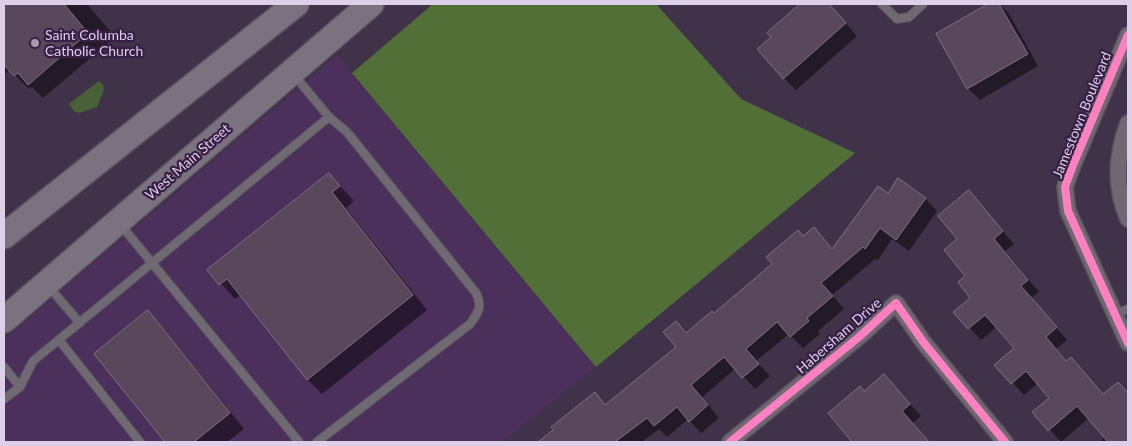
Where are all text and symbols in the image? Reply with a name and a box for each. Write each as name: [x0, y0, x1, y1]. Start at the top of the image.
place label: Saint Columba Catholic Church: [45, 27, 143, 59]
marker: Saint Columba Catholic Church: [29, 37, 41, 49]
street label: Jamestown Boulevard: [1049, 49, 1115, 181]
street label: West Main Street: [142, 121, 234, 203]
street label: Habersham Drive: [793, 295, 885, 377]

